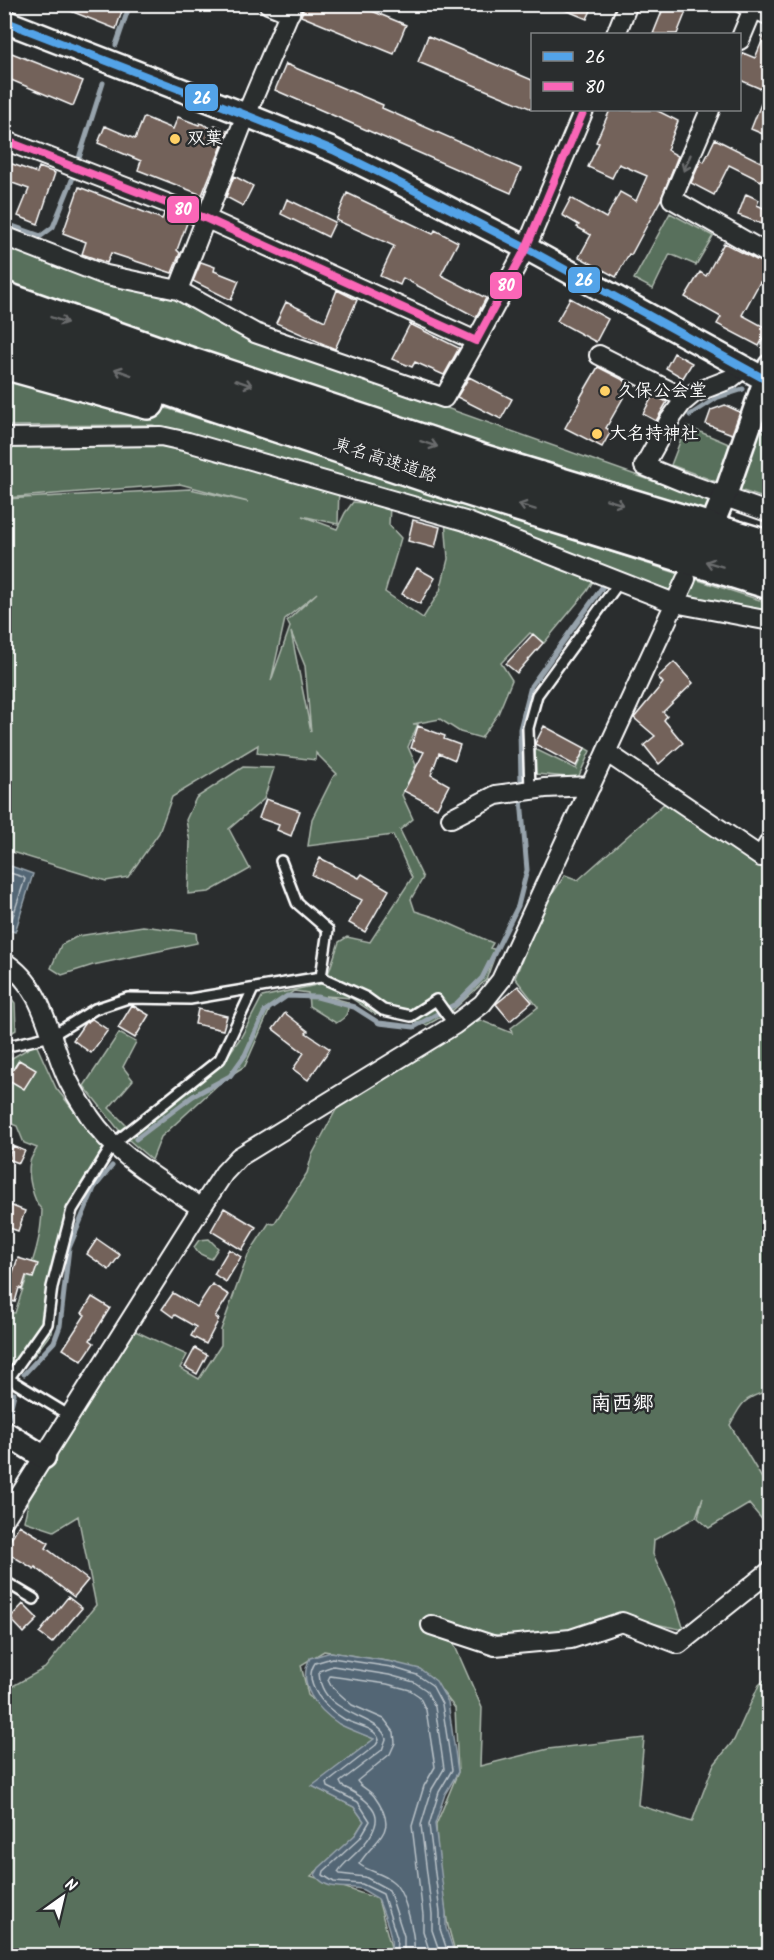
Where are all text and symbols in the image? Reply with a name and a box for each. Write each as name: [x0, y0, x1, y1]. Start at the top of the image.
legend: [531, 33, 741, 111]
text: 26: [585, 44, 605, 73]
text: 80: [585, 74, 605, 103]
line badge: 26: [184, 83, 219, 112]
text: 26: [193, 87, 211, 112]
place label: 双葉: [187, 125, 223, 154]
marker: 双葉: [168, 132, 182, 146]
one-way arrow: [681, 154, 693, 172]
line badge: 80: [166, 195, 200, 224]
text: 80: [174, 198, 193, 223]
line badge: 26: [567, 266, 601, 294]
text: 26: [575, 269, 593, 294]
line badge: 80: [489, 271, 523, 300]
text: 80: [497, 274, 516, 299]
one-way arrow: [49, 315, 68, 326]
one-way arrow: [114, 365, 133, 376]
place label: 久保公会堂: [617, 377, 707, 406]
one-way arrow: [234, 378, 253, 389]
marker: 久保公会堂: [598, 384, 612, 398]
place label: 大名持神社: [609, 420, 699, 449]
marker: 大名持神社: [590, 427, 604, 441]
street label: 東名高速道路: [329, 431, 441, 491]
one-way arrow: [419, 439, 438, 450]
one-way arrow: [605, 497, 624, 508]
one-way arrow: [518, 500, 537, 511]
one-way arrow: [705, 558, 724, 569]
district label: 南西郷: [591, 1388, 654, 1421]
north arrow: [33, 1867, 93, 1927]
text: N: [59, 1873, 82, 1899]

